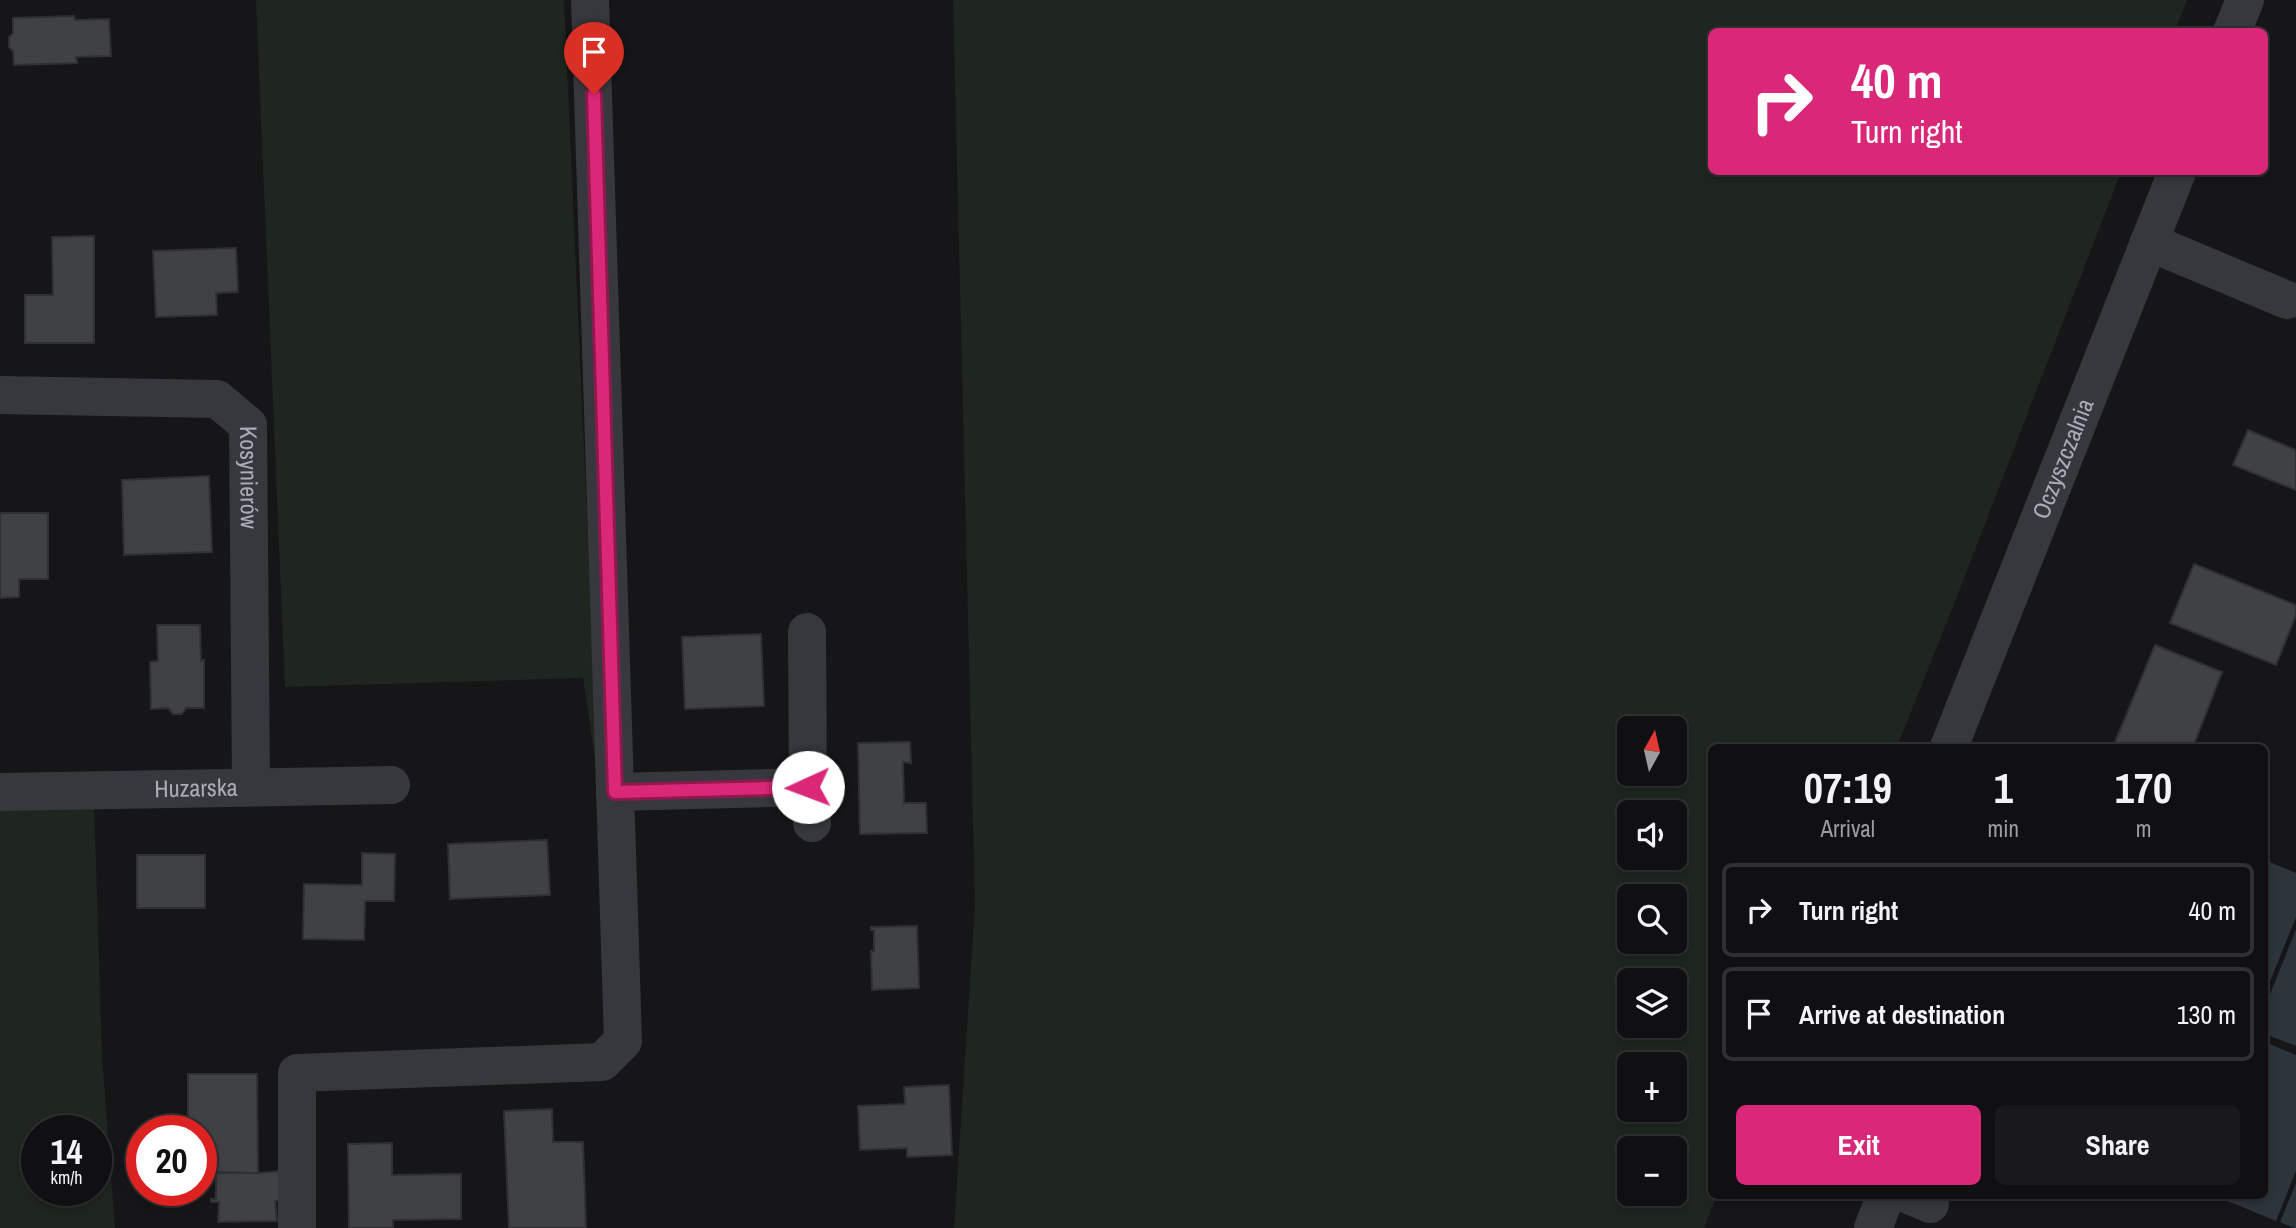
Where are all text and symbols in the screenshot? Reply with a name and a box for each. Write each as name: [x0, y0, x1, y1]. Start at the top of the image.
pin: [564, 22, 624, 94]
icon: arrive: [575, 33, 613, 71]
text: 40 m: [1851, 47, 1943, 113]
icon: right: [1736, 56, 1827, 147]
text: Turn right: [1851, 110, 1963, 153]
street label: Oczyszczalnia: [2024, 394, 2101, 523]
street label: Kosynierów: [233, 426, 266, 530]
north arrow: [1617, 716, 1687, 786]
map controls: [1617, 716, 1687, 1206]
position arrow: [771, 750, 845, 824]
text: 07:19: [1804, 760, 1892, 816]
text: 1: [1994, 760, 2013, 816]
text: 170: [2115, 760, 2172, 816]
street label: Huzarska: [154, 771, 238, 804]
button: sound: [1617, 800, 1687, 870]
text: Arrival: [1821, 813, 1875, 844]
text: min: [1988, 813, 2019, 844]
text: m: [2136, 813, 2151, 844]
button: search: [1617, 884, 1687, 954]
icon: right: [1740, 891, 1778, 929]
text: Turn right: [1799, 893, 1898, 928]
text: 40 m: [2189, 893, 2236, 928]
button: layers: [1617, 968, 1687, 1038]
icon: arrive: [1740, 995, 1778, 1033]
text: Arrive at destination: [1799, 997, 2005, 1032]
text: 130 m: [2177, 997, 2236, 1032]
button: +: [1617, 1052, 1687, 1122]
button: Exit: [1736, 1105, 1981, 1185]
button: Share: [1995, 1105, 2240, 1185]
speed limit sign: 20: [126, 1115, 217, 1206]
text: 14: [51, 1128, 82, 1175]
button: −: [1617, 1136, 1687, 1206]
text: km/h: [51, 1165, 83, 1190]

